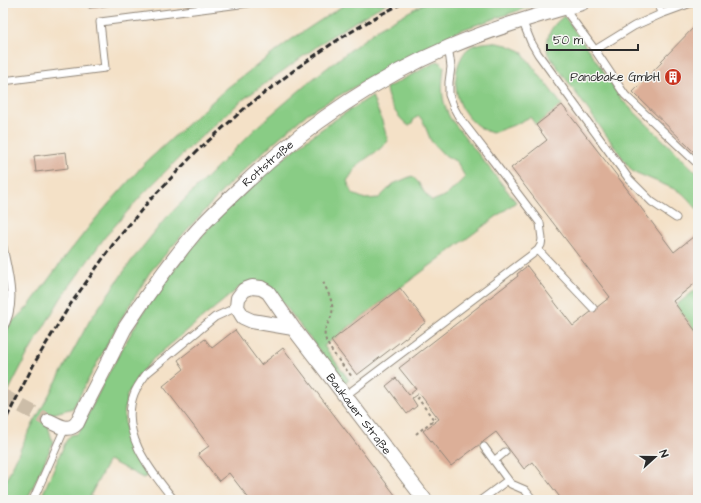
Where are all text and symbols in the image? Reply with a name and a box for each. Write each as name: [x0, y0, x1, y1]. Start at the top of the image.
scale bar: [547, 26, 638, 52]
text: 50 m: [553, 32, 584, 49]
building icon: Panobake GmbH: [663, 67, 683, 87]
place label: Panobake GmbH: [570, 69, 660, 86]
street label: Rottstraße: [238, 136, 298, 191]
street label: Baukauer Straße: [322, 370, 396, 459]
north arrow: [635, 437, 675, 477]
text: N: [656, 448, 672, 460]

